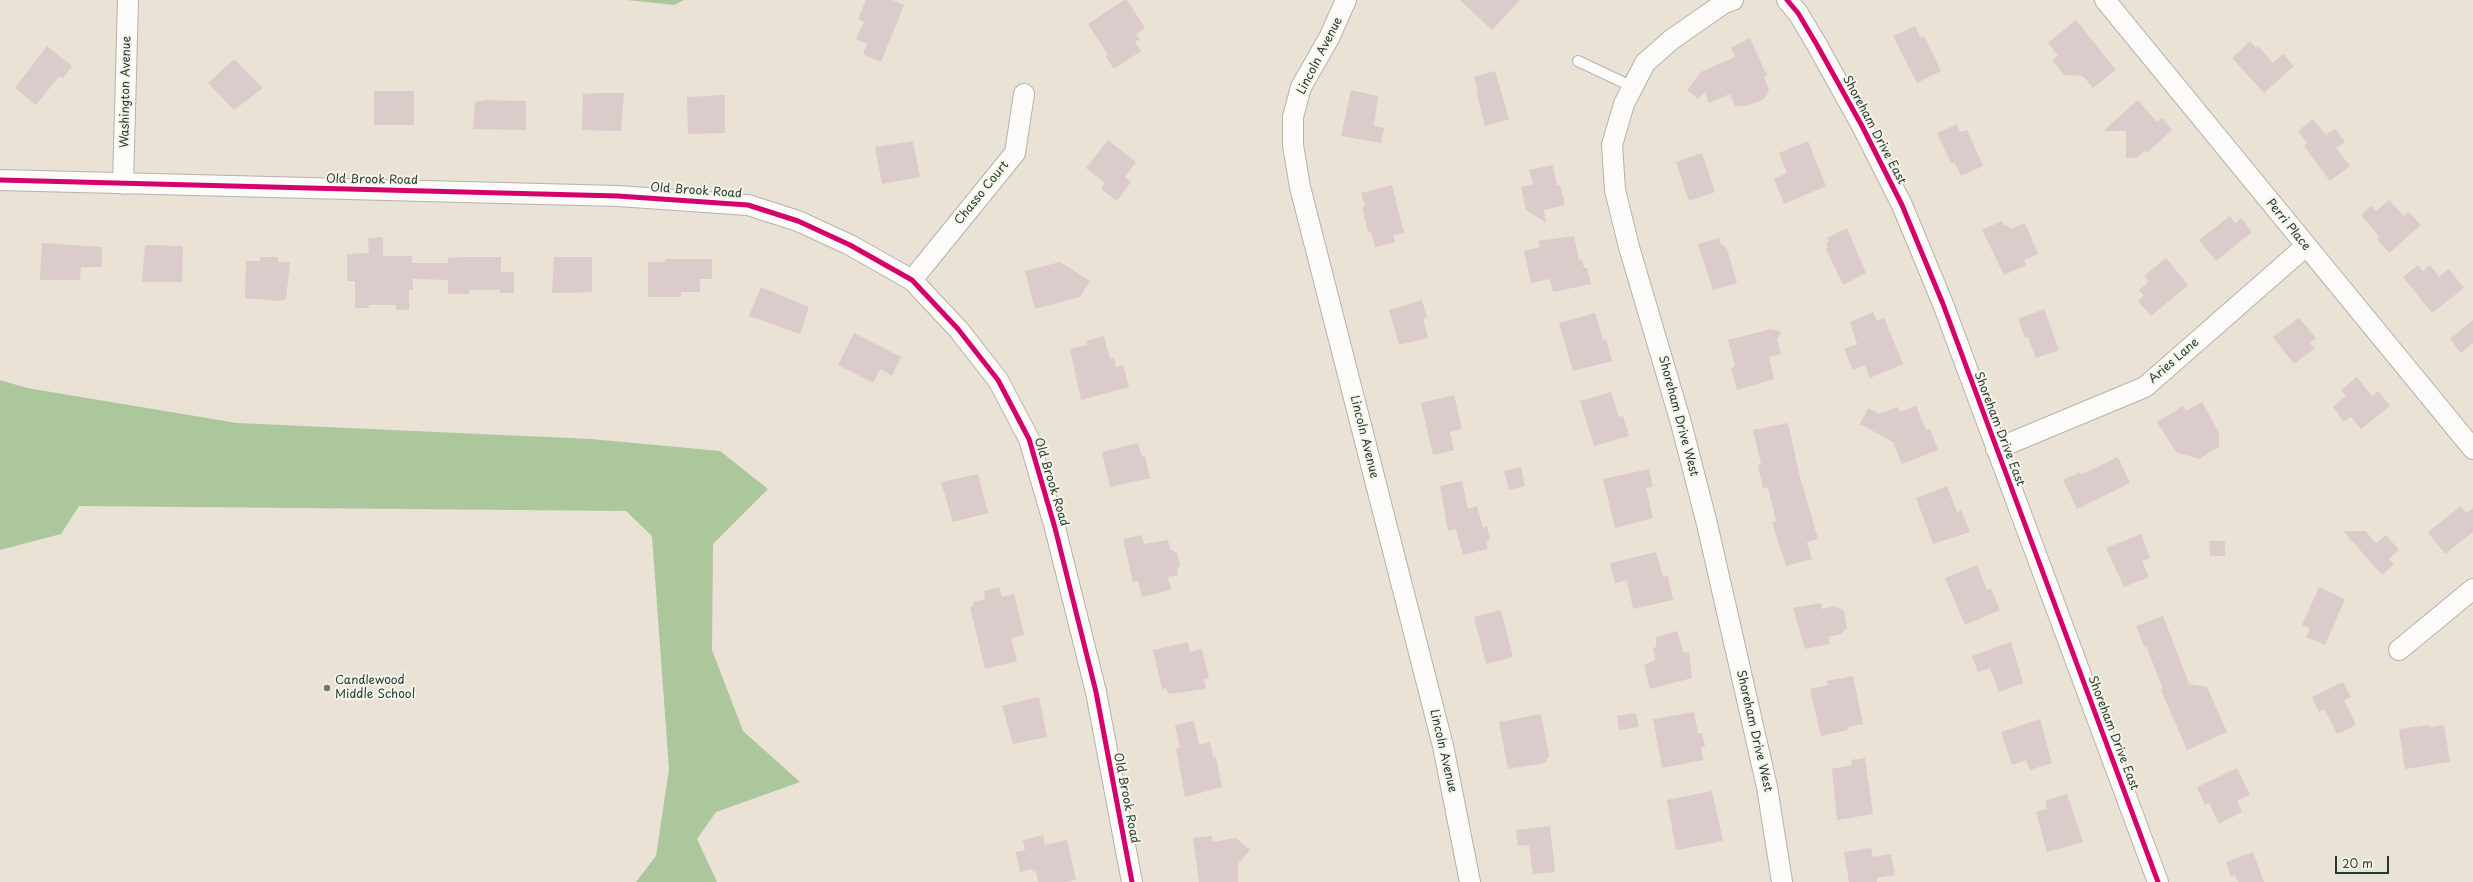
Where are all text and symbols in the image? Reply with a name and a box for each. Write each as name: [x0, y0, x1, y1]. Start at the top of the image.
street label: Lincoln Avenue: [1294, 15, 1346, 97]
street label: Washington Avenue: [118, 36, 134, 148]
street label: Shoreham Drive East: [1839, 73, 1909, 187]
street label: Chasso Court: [952, 158, 1012, 228]
street label: Old Brook Road: [326, 172, 418, 188]
street label: Old Brook Road: [650, 181, 742, 201]
street label: Perri Place: [2263, 196, 2313, 254]
street label: Aries Lane: [2146, 335, 2202, 387]
street label: Shoreham Drive West: [1655, 354, 1701, 478]
street label: Shoreham Drive East: [1971, 370, 2027, 488]
street label: Lincoln Avenue: [1347, 394, 1381, 480]
street label: Old Brook Road: [1031, 436, 1071, 528]
street label: Shoreham Drive West: [1733, 669, 1775, 793]
place label: Candlewood Middle School: [335, 674, 415, 702]
street label: Shoreham Drive East: [2085, 674, 2141, 792]
marker: Candlewood Middle School: [322, 683, 332, 693]
street label: Lincoln Avenue: [1426, 708, 1460, 794]
street label: Old Brook Road: [1110, 751, 1142, 845]
scale bar: [2337, 848, 2391, 874]
text: 20 m: [2342, 854, 2373, 872]

